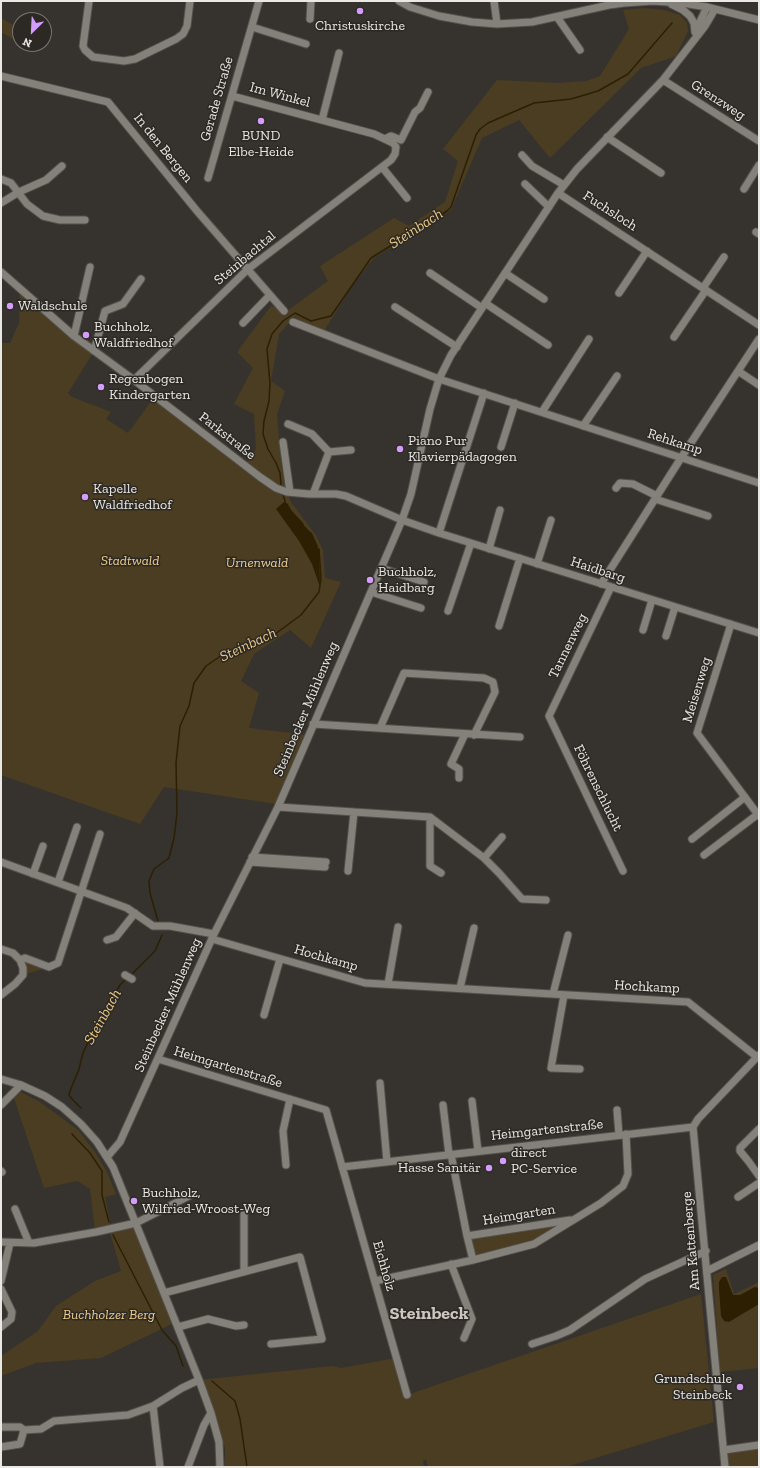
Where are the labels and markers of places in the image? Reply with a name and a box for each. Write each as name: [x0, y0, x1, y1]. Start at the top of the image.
marker: Christuskirche: [355, 6, 365, 16]
place label: Christuskirche: [315, 18, 405, 34]
marker: BUND Elbe-Heide: [256, 116, 266, 126]
place label: BUND Elbe-Heide: [228, 128, 294, 160]
place label: Waldschule: [18, 298, 87, 314]
marker: Waldschule: [5, 301, 15, 311]
place label: Buchholz, Waldfriedhof: [94, 319, 173, 352]
marker: Buchholz, Waldfriedhof: [81, 330, 91, 340]
place label: Regenbogen Kindergarten: [109, 371, 190, 404]
marker: Regenbogen Kindergarten: [96, 382, 106, 392]
place label: Piano Pur Klavierpädagogen: [408, 433, 517, 466]
marker: Piano Pur Klavierpädagogen: [395, 444, 405, 454]
place label: Kapelle Waldfriedhof: [93, 481, 172, 514]
marker: Kapelle Waldfriedhof: [80, 492, 90, 502]
place label: Buchholz, Haidbarg: [378, 564, 437, 596]
marker: Buchholz, Haidbarg: [365, 575, 375, 585]
place label: direct PC-Service: [511, 1145, 577, 1178]
marker: direct PC-Service: [498, 1156, 508, 1166]
place label: Hasse Sanitär: [398, 1160, 481, 1176]
marker: Hasse Sanitär: [484, 1163, 494, 1173]
place label: Buchholz, Wilfried-Wroost-Weg: [142, 1185, 270, 1218]
marker: Buchholz, Wilfried-Wroost-Weg: [129, 1196, 139, 1206]
place label: Grundschule Steinbeck: [654, 1371, 732, 1404]
marker: Grundschule Steinbeck: [735, 1382, 745, 1392]

